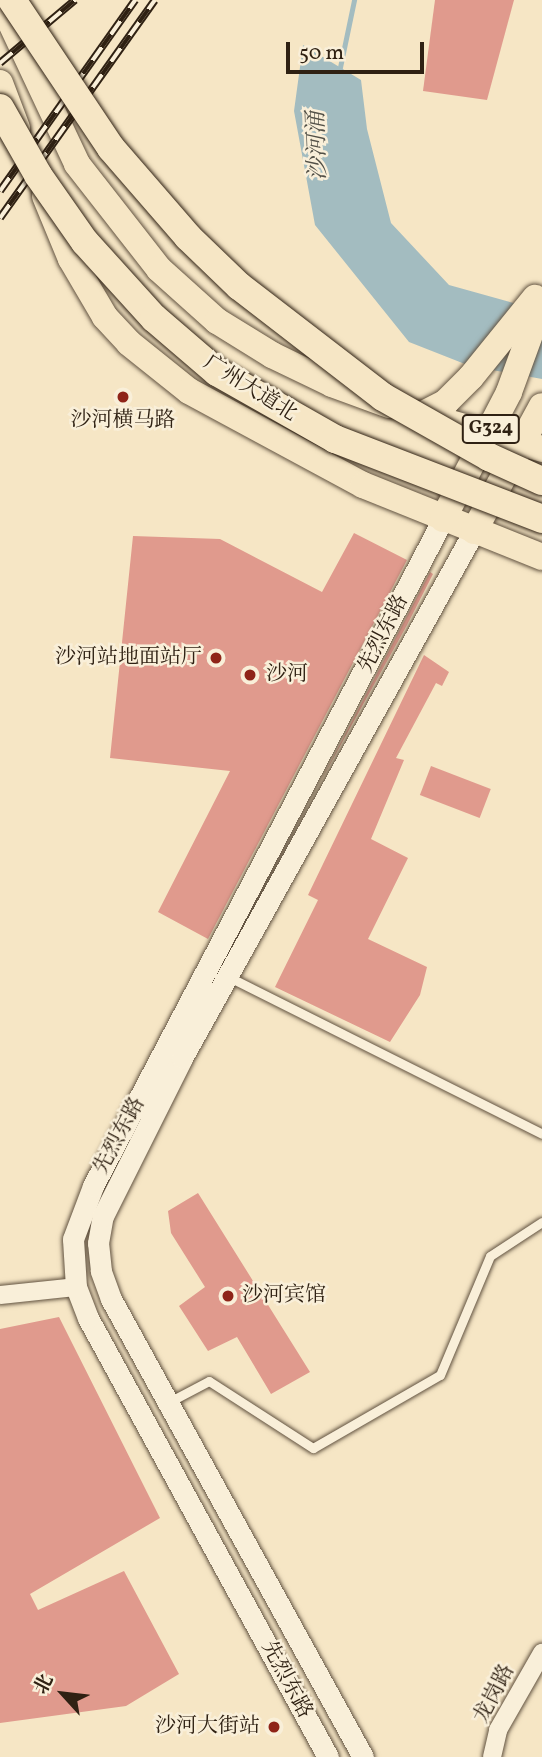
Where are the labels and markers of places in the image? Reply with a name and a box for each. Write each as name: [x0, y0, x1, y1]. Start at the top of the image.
marker: 沙河横马路: [115, 389, 131, 405]
place label: 沙河横马路: [71, 408, 175, 434]
place label: 沙河站地面站厅: [55, 645, 202, 671]
marker: 沙河站地面站厅: [208, 650, 224, 666]
place label: 沙河: [266, 662, 308, 688]
marker: 沙河: [240, 665, 260, 685]
place label: 沙河宾馆: [242, 1283, 326, 1309]
marker: 沙河宾馆: [220, 1288, 236, 1304]
place label: 沙河大街站: [155, 1714, 260, 1740]
marker: 沙河大街站: [266, 1719, 282, 1735]

